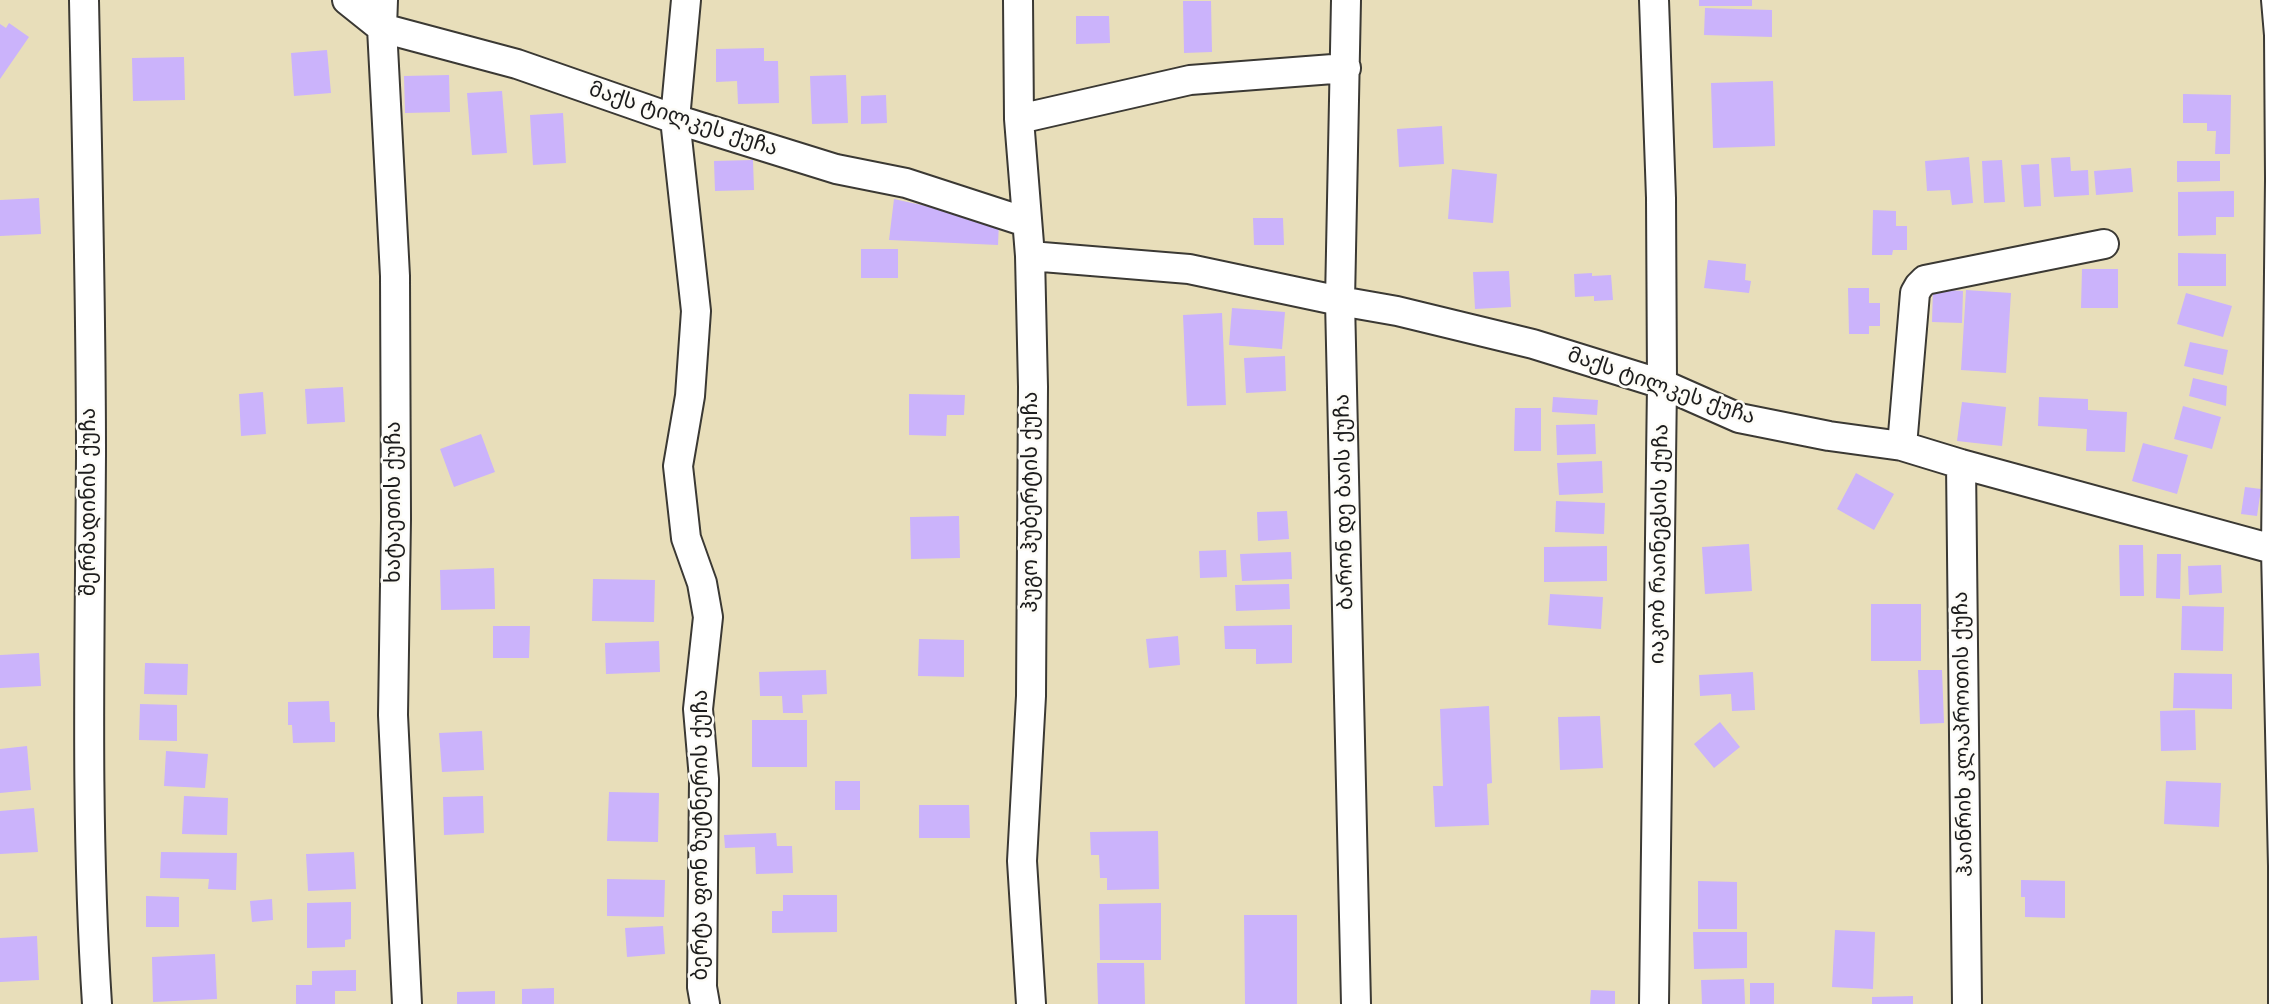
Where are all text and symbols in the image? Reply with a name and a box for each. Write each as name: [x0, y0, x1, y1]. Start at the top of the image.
street label: მაქს ტილკეს ქუჩა: [585, 78, 781, 162]
street label: მაქს ტილკეს ქუჩა: [1564, 343, 1758, 431]
street label: ჰუგო ჰუბერტის ქუჩა: [1019, 391, 1045, 613]
street label: ბარონ დე ბაის ქუჩა: [1331, 394, 1359, 610]
street label: შერმადინის ქუჩა: [77, 408, 103, 596]
street label: ხატაეთის ქუჩა: [382, 421, 408, 583]
street label: იაკობ რაინეგსის ქუჩა: [1645, 424, 1675, 664]
street label: ჰაინრიხ კლაპროთის ქუჩა: [1949, 591, 1979, 877]
street label: ბერტა ფონ ზუტნერის ქუჩა: [689, 690, 715, 980]

